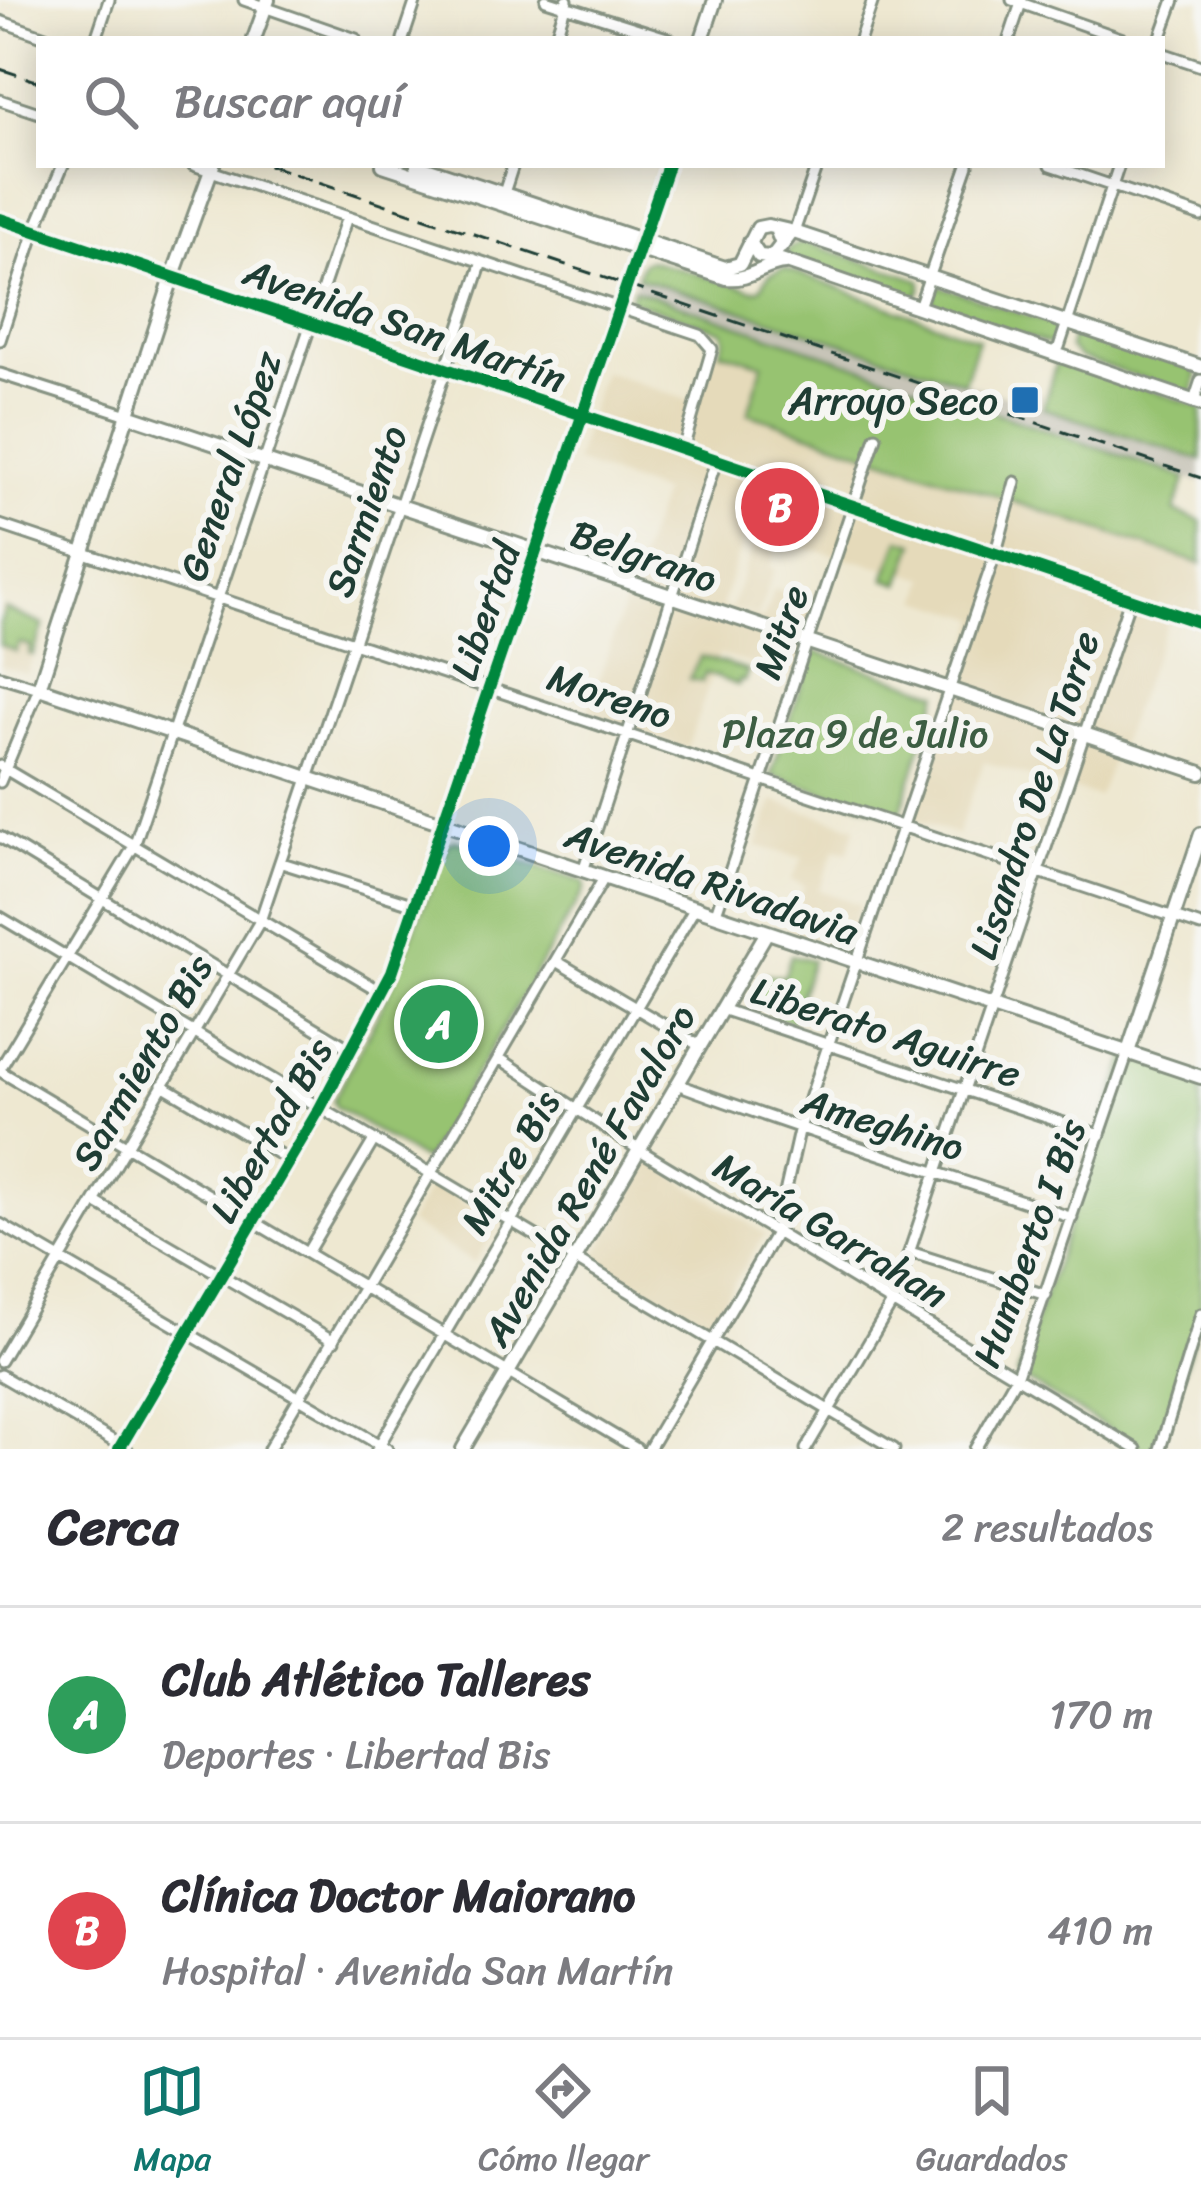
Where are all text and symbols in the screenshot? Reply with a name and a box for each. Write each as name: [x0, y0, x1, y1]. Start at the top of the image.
search box: [36, 36, 1165, 168]
text: Buscar aquí: [174, 62, 403, 142]
icon: search: [78, 69, 144, 135]
street label: Avenida San Martín: [233, 237, 576, 413]
street label: General López: [158, 341, 302, 590]
place label: Arroyo Seco: [787, 366, 998, 435]
marker: Arroyo Seco: [1009, 384, 1041, 416]
street label: Sarmiento: [304, 416, 428, 606]
pin: B: [741, 462, 819, 552]
street label: Belgrano: [561, 499, 727, 613]
street label: Libertad: [429, 530, 542, 689]
street label: Mitre: [733, 576, 829, 688]
street label: Lisandro De La Torre: [948, 622, 1120, 968]
street label: Moreno: [538, 643, 682, 749]
park label: Plaza 9 de Julio: [722, 699, 988, 768]
street label: Avenida Rivadavia: [555, 800, 869, 966]
your location: [459, 816, 519, 876]
street label: Sarmiento Bis: [52, 940, 232, 1184]
street label: Liberato Aguirre: [742, 956, 1030, 1108]
pin: A: [400, 979, 478, 1069]
street label: Avenida René Favaloro: [462, 991, 715, 1360]
street label: Libertad Bis: [190, 1024, 352, 1236]
street label: Ameghino: [792, 1066, 973, 1181]
street label: Mitre Bis: [441, 1077, 579, 1247]
street label: Humberto I Bis: [952, 1108, 1106, 1377]
street label: María Garrahan: [700, 1132, 962, 1328]
text: Cerca: [48, 1482, 178, 1572]
text: 2 resultados: [941, 1493, 1153, 1562]
text: Club Atlético Talleres: [162, 1640, 590, 1720]
text: A: [74, 1680, 100, 1749]
text: 170 m: [1049, 1680, 1153, 1749]
text: Deportes · Libertad Bis: [162, 1720, 550, 1789]
text: Clínica Doctor Maiorano: [162, 1856, 635, 1936]
text: B: [75, 1896, 99, 1965]
text: 410 m: [1047, 1896, 1153, 1965]
text: Hospital · Avenida San Martín: [162, 1936, 673, 2005]
tab: Mapa: [134, 2058, 211, 2188]
tab: Cómo llegar: [478, 2058, 649, 2188]
tab: Guardados: [916, 2058, 1067, 2188]

